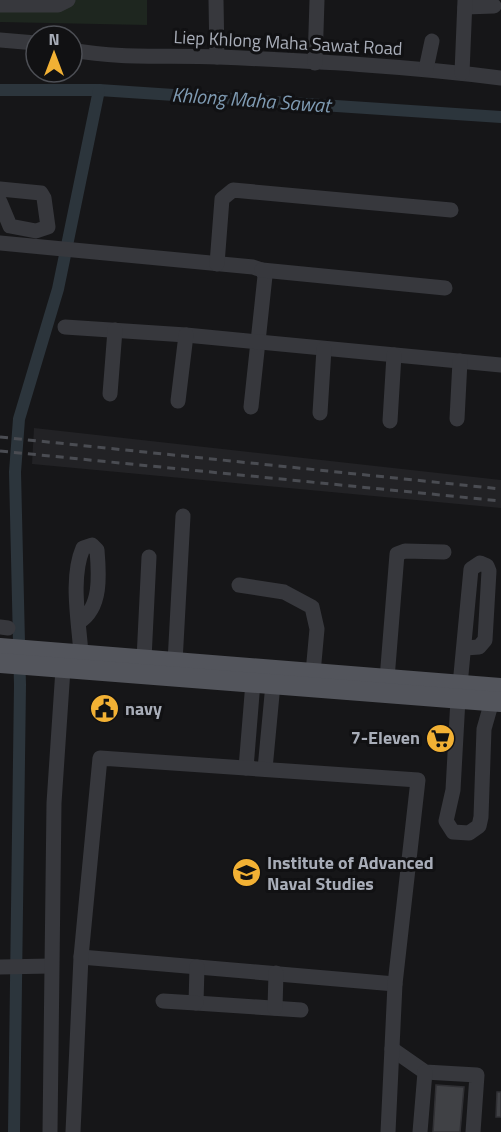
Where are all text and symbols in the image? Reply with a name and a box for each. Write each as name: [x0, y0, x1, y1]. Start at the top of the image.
street label: Liep Khlong Maha Sawat Road: [173, 23, 403, 62]
north arrow: [24, 24, 84, 84]
text: N: [48, 27, 60, 51]
water label: Khlong Maha Sawat: [171, 78, 334, 121]
public building icon: navy: [88, 693, 120, 725]
place label: navy: [125, 695, 162, 722]
supermarket icon: 7-Eleven: [425, 722, 457, 754]
place label: 7-Eleven: [351, 724, 420, 751]
place label: Institute of Advanced Naval Studies: [267, 849, 434, 897]
school or university icon: Institute of Advanced Naval Studies: [230, 857, 262, 889]

